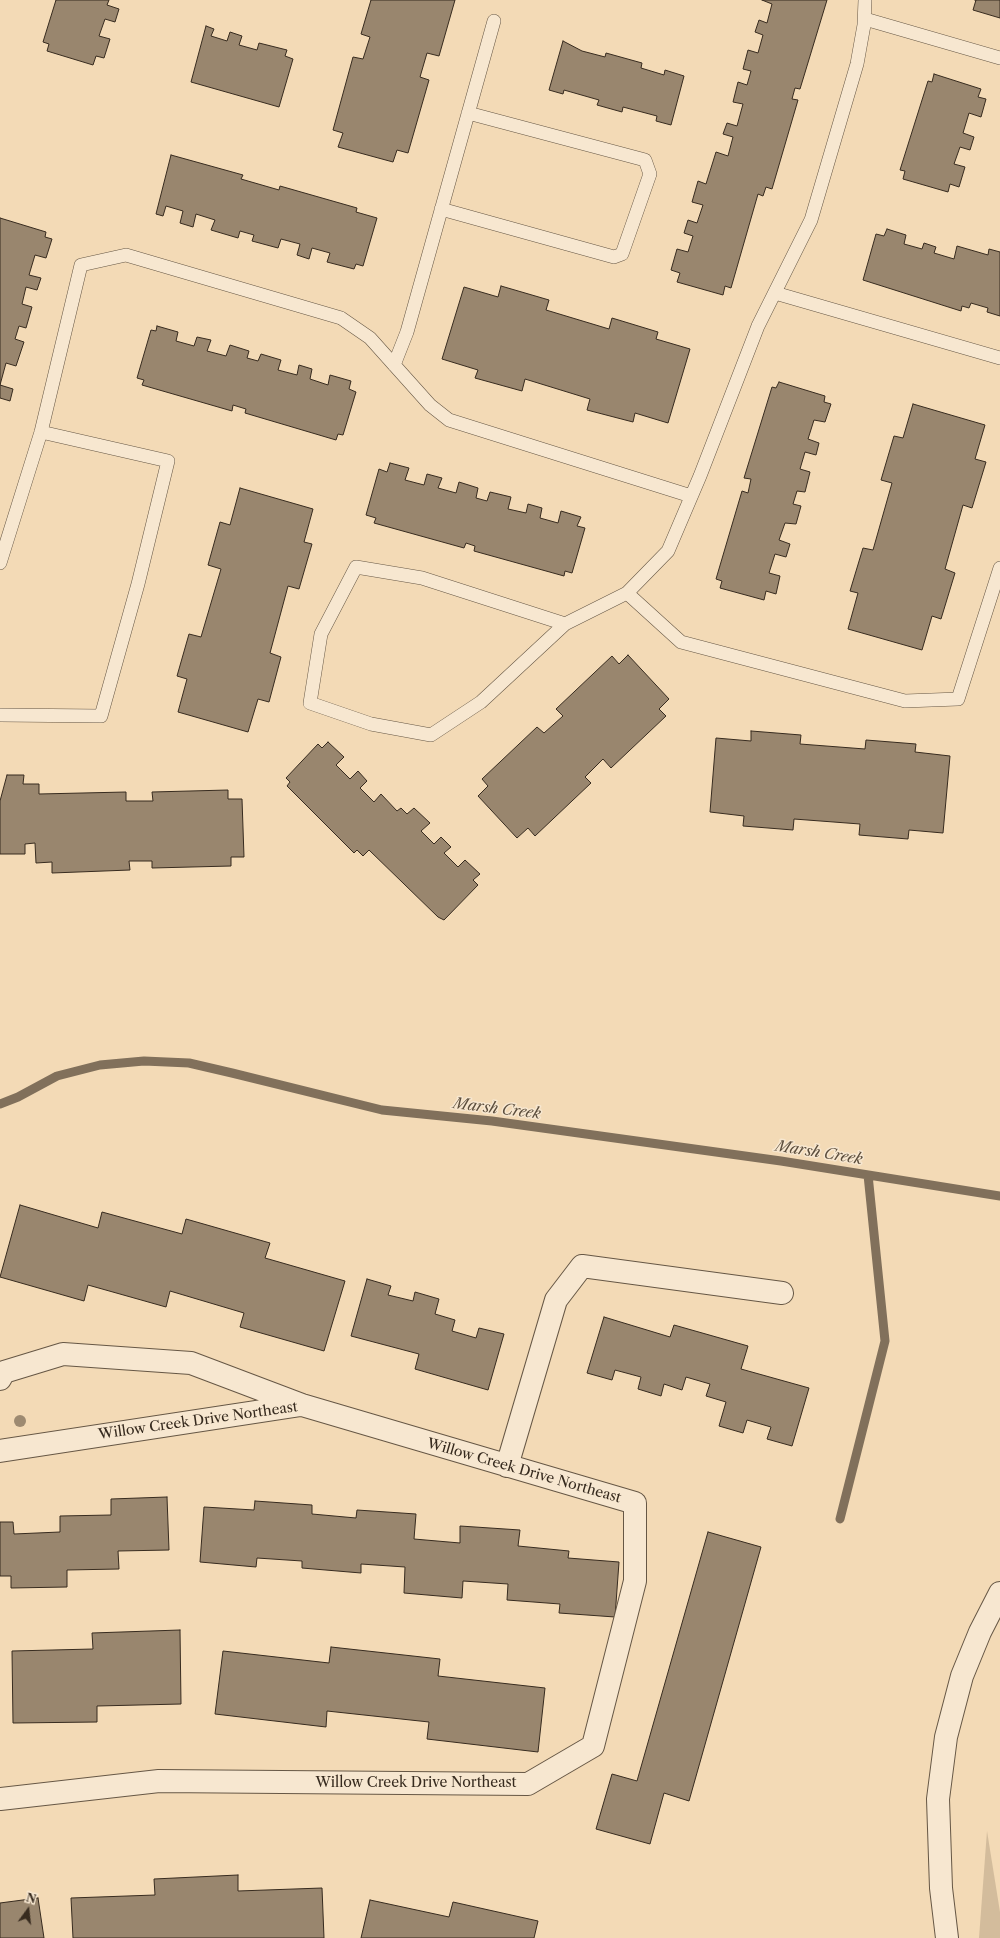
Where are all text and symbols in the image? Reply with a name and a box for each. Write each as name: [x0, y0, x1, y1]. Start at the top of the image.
water label: Marsh Creek: [452, 1095, 542, 1123]
water label: Marsh Creek: [774, 1137, 864, 1169]
street label: Willow Creek Drive Northeast: [97, 1399, 299, 1443]
street label: Willow Creek Drive Northeast: [425, 1435, 623, 1507]
street label: Willow Creek Drive Northeast: [315, 1775, 517, 1791]
north arrow: [8, 1890, 48, 1930]
text: N: [25, 1890, 38, 1906]

